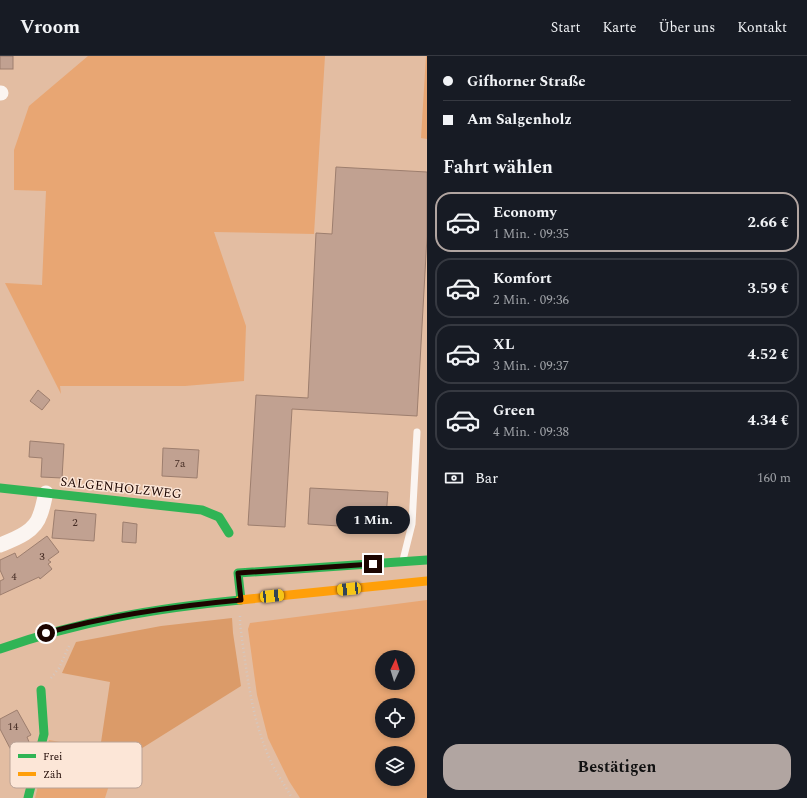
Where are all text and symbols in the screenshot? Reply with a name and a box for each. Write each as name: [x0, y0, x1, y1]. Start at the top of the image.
text: Vroom: [20, 13, 80, 42]
text: Start: [551, 17, 581, 38]
text: Karte: [603, 17, 636, 38]
text: Über uns: [658, 17, 715, 38]
text: Kontakt: [737, 17, 787, 38]
text: Gifhorner Straße: [467, 70, 586, 93]
text: Am Salgenholz: [467, 108, 572, 131]
text: Fahrt wählen: [443, 154, 553, 181]
text: Economy: [493, 201, 557, 224]
icon: car: [445, 204, 481, 240]
text: 2.66 €: [748, 211, 789, 234]
text: 1 Min. · 09:35: [493, 224, 569, 244]
text: Komfort: [493, 267, 552, 290]
icon: car: [445, 270, 481, 306]
text: 3.59 €: [748, 277, 789, 300]
text: 2 Min. · 09:36: [493, 290, 569, 310]
text: XL: [493, 333, 514, 356]
icon: car: [445, 336, 481, 372]
text: 4.52 €: [748, 343, 789, 366]
text: 3 Min. · 09:37: [493, 356, 569, 376]
text: Green: [493, 399, 535, 422]
icon: car: [445, 402, 481, 438]
text: 4.34 €: [748, 409, 789, 432]
text: 4 Min. · 09:38: [493, 422, 569, 442]
house number: 7a: [175, 455, 186, 472]
icon: cash: [443, 467, 465, 489]
text: Bar: [475, 467, 498, 490]
text: 160 m: [757, 468, 791, 488]
street label: SALGENHOLZWEG: [59, 472, 183, 504]
callout: 1 Min.: [336, 506, 410, 534]
text: 1 Min.: [353, 510, 393, 530]
house number: 2: [72, 514, 78, 531]
house number: 3: [39, 548, 45, 565]
route end: [364, 555, 382, 573]
house number: 4: [11, 568, 17, 585]
car: [336, 582, 362, 596]
car: [259, 589, 285, 603]
route start: [37, 624, 55, 642]
north arrow: [375, 650, 415, 690]
map controls: [375, 650, 415, 786]
button: locate: [375, 698, 415, 738]
house number: 14: [8, 718, 19, 735]
legend: [10, 742, 142, 788]
button: Bestätigen: [443, 744, 791, 790]
button: layers: [375, 746, 415, 786]
text: Frei: [43, 748, 63, 765]
text: Zäh: [43, 766, 62, 783]

